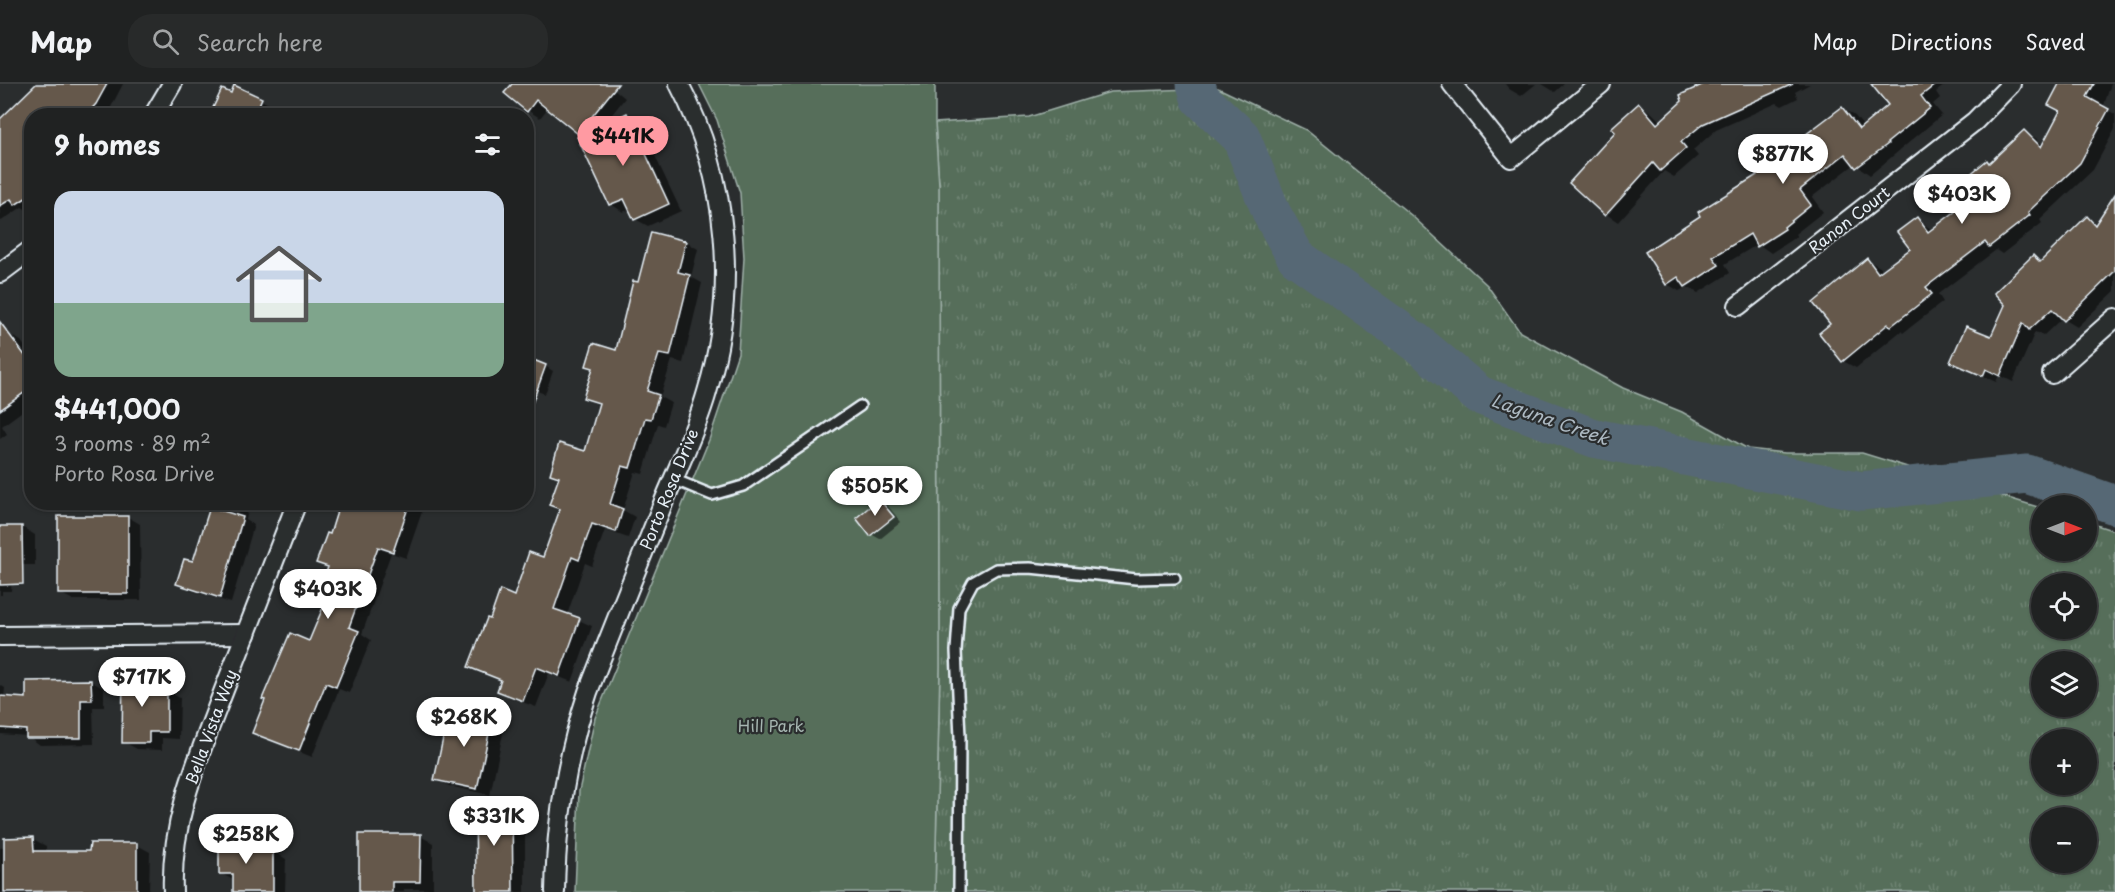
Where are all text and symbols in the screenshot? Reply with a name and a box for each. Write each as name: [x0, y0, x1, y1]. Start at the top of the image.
search box: [128, 14, 548, 68]
text: Map: [30, 20, 92, 63]
icon: search: [149, 25, 182, 58]
text: Search here: [197, 25, 323, 58]
text: Map: [1812, 25, 1857, 57]
text: Directions: [1890, 25, 1992, 57]
text: Saved: [2025, 25, 2085, 57]
pin: $441K: [581, 116, 665, 167]
text: $441K: [591, 120, 655, 150]
text: 9 homes: [54, 125, 160, 164]
icon: filters: [471, 128, 504, 161]
pin: $877K: [1741, 134, 1825, 185]
text: $877K: [1752, 138, 1814, 168]
pin: $403K: [1920, 174, 2004, 225]
text: $403K: [1928, 178, 1996, 208]
street label: Ranon Court: [1802, 179, 1895, 259]
icon: home: [225, 230, 333, 338]
water label: Laguna Creek: [1488, 386, 1614, 452]
text: $441,000: [54, 389, 180, 428]
street label: Porto Rosa Drive: [633, 424, 703, 553]
text: 3 rooms · 89 m²: [54, 428, 211, 458]
text: Porto Rosa Drive: [54, 458, 215, 488]
pin: $505K: [833, 466, 917, 517]
text: $505K: [841, 470, 909, 500]
north arrow: [2031, 495, 2097, 561]
map controls: [2031, 495, 2097, 873]
pin: $403K: [286, 569, 370, 620]
text: $403K: [294, 573, 362, 603]
button: locate: [2031, 573, 2097, 639]
button: layers: [2031, 651, 2097, 717]
pin: $717K: [100, 657, 184, 708]
text: $717K: [112, 661, 172, 691]
street label: Bella Vista Way: [178, 666, 242, 788]
pin: $268K: [422, 697, 506, 748]
text: $268K: [430, 701, 498, 731]
park label: Hill Park: [738, 713, 805, 737]
button: +: [2031, 729, 2097, 795]
pin: $331K: [452, 796, 536, 847]
text: $331K: [463, 800, 525, 830]
button: −: [2031, 807, 2097, 873]
pin: $258K: [204, 814, 288, 865]
text: $258K: [212, 818, 280, 848]

